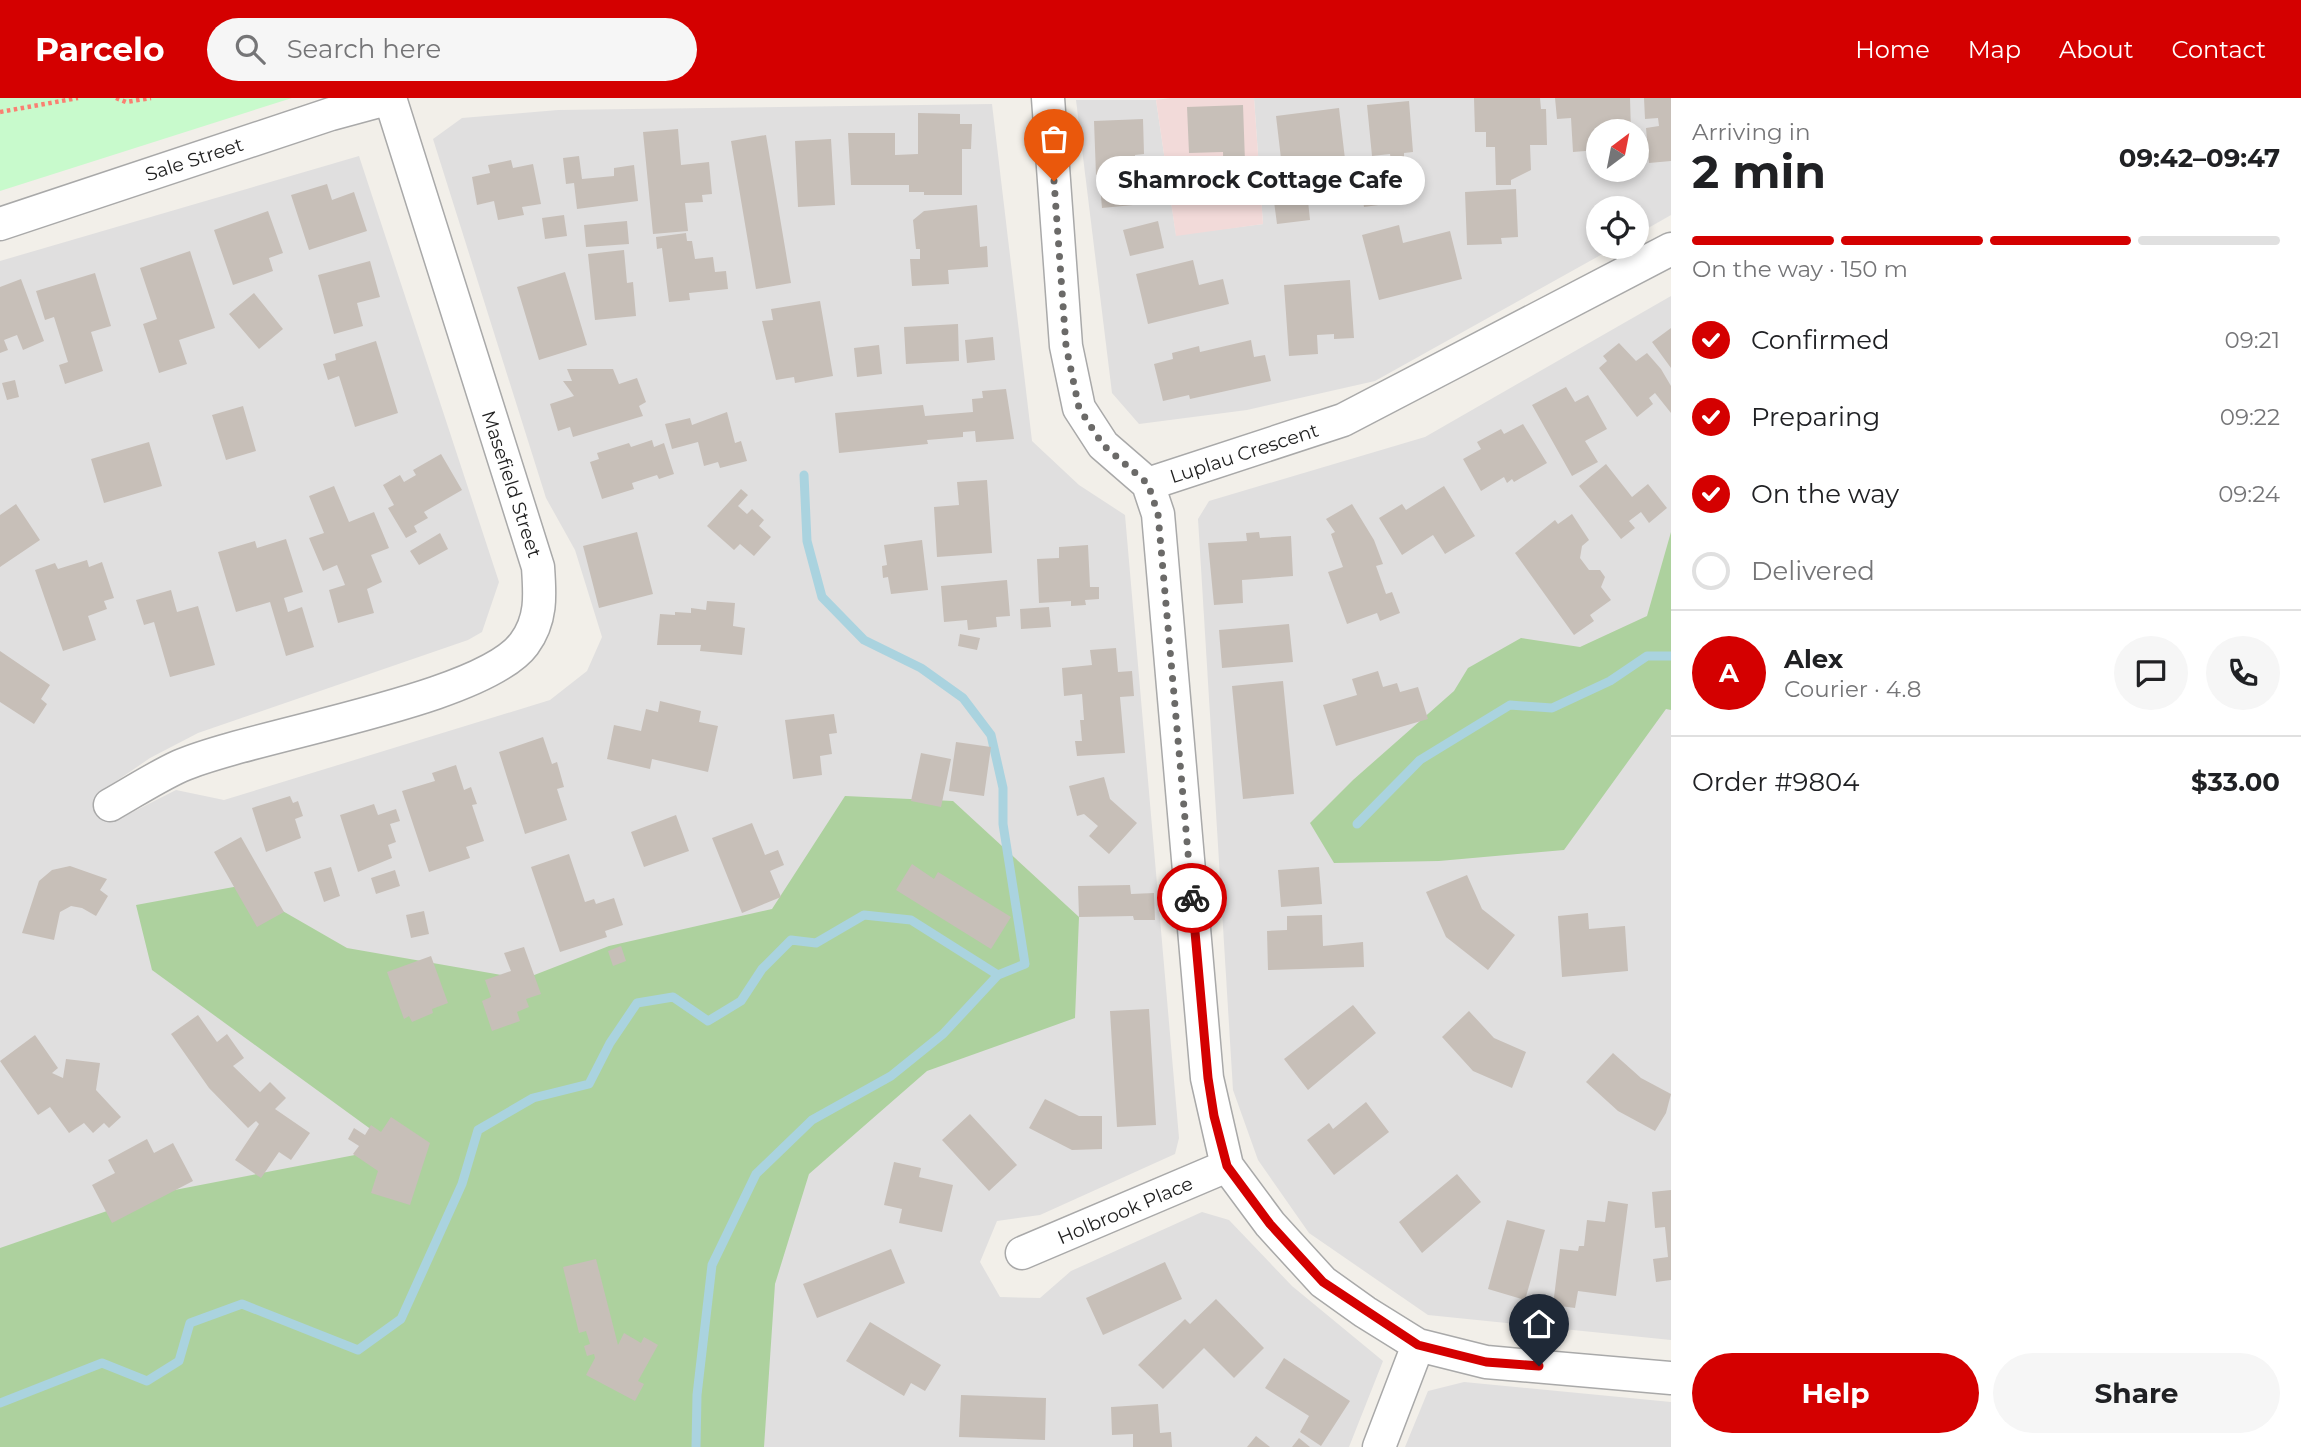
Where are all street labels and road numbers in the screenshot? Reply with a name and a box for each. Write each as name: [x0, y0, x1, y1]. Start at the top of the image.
street label: Sale Street: [142, 133, 246, 186]
street label: Masefield Street: [477, 408, 546, 561]
street label: Luplau Crescent: [1167, 419, 1322, 488]
street label: Holbrook Place: [1054, 1172, 1196, 1249]

